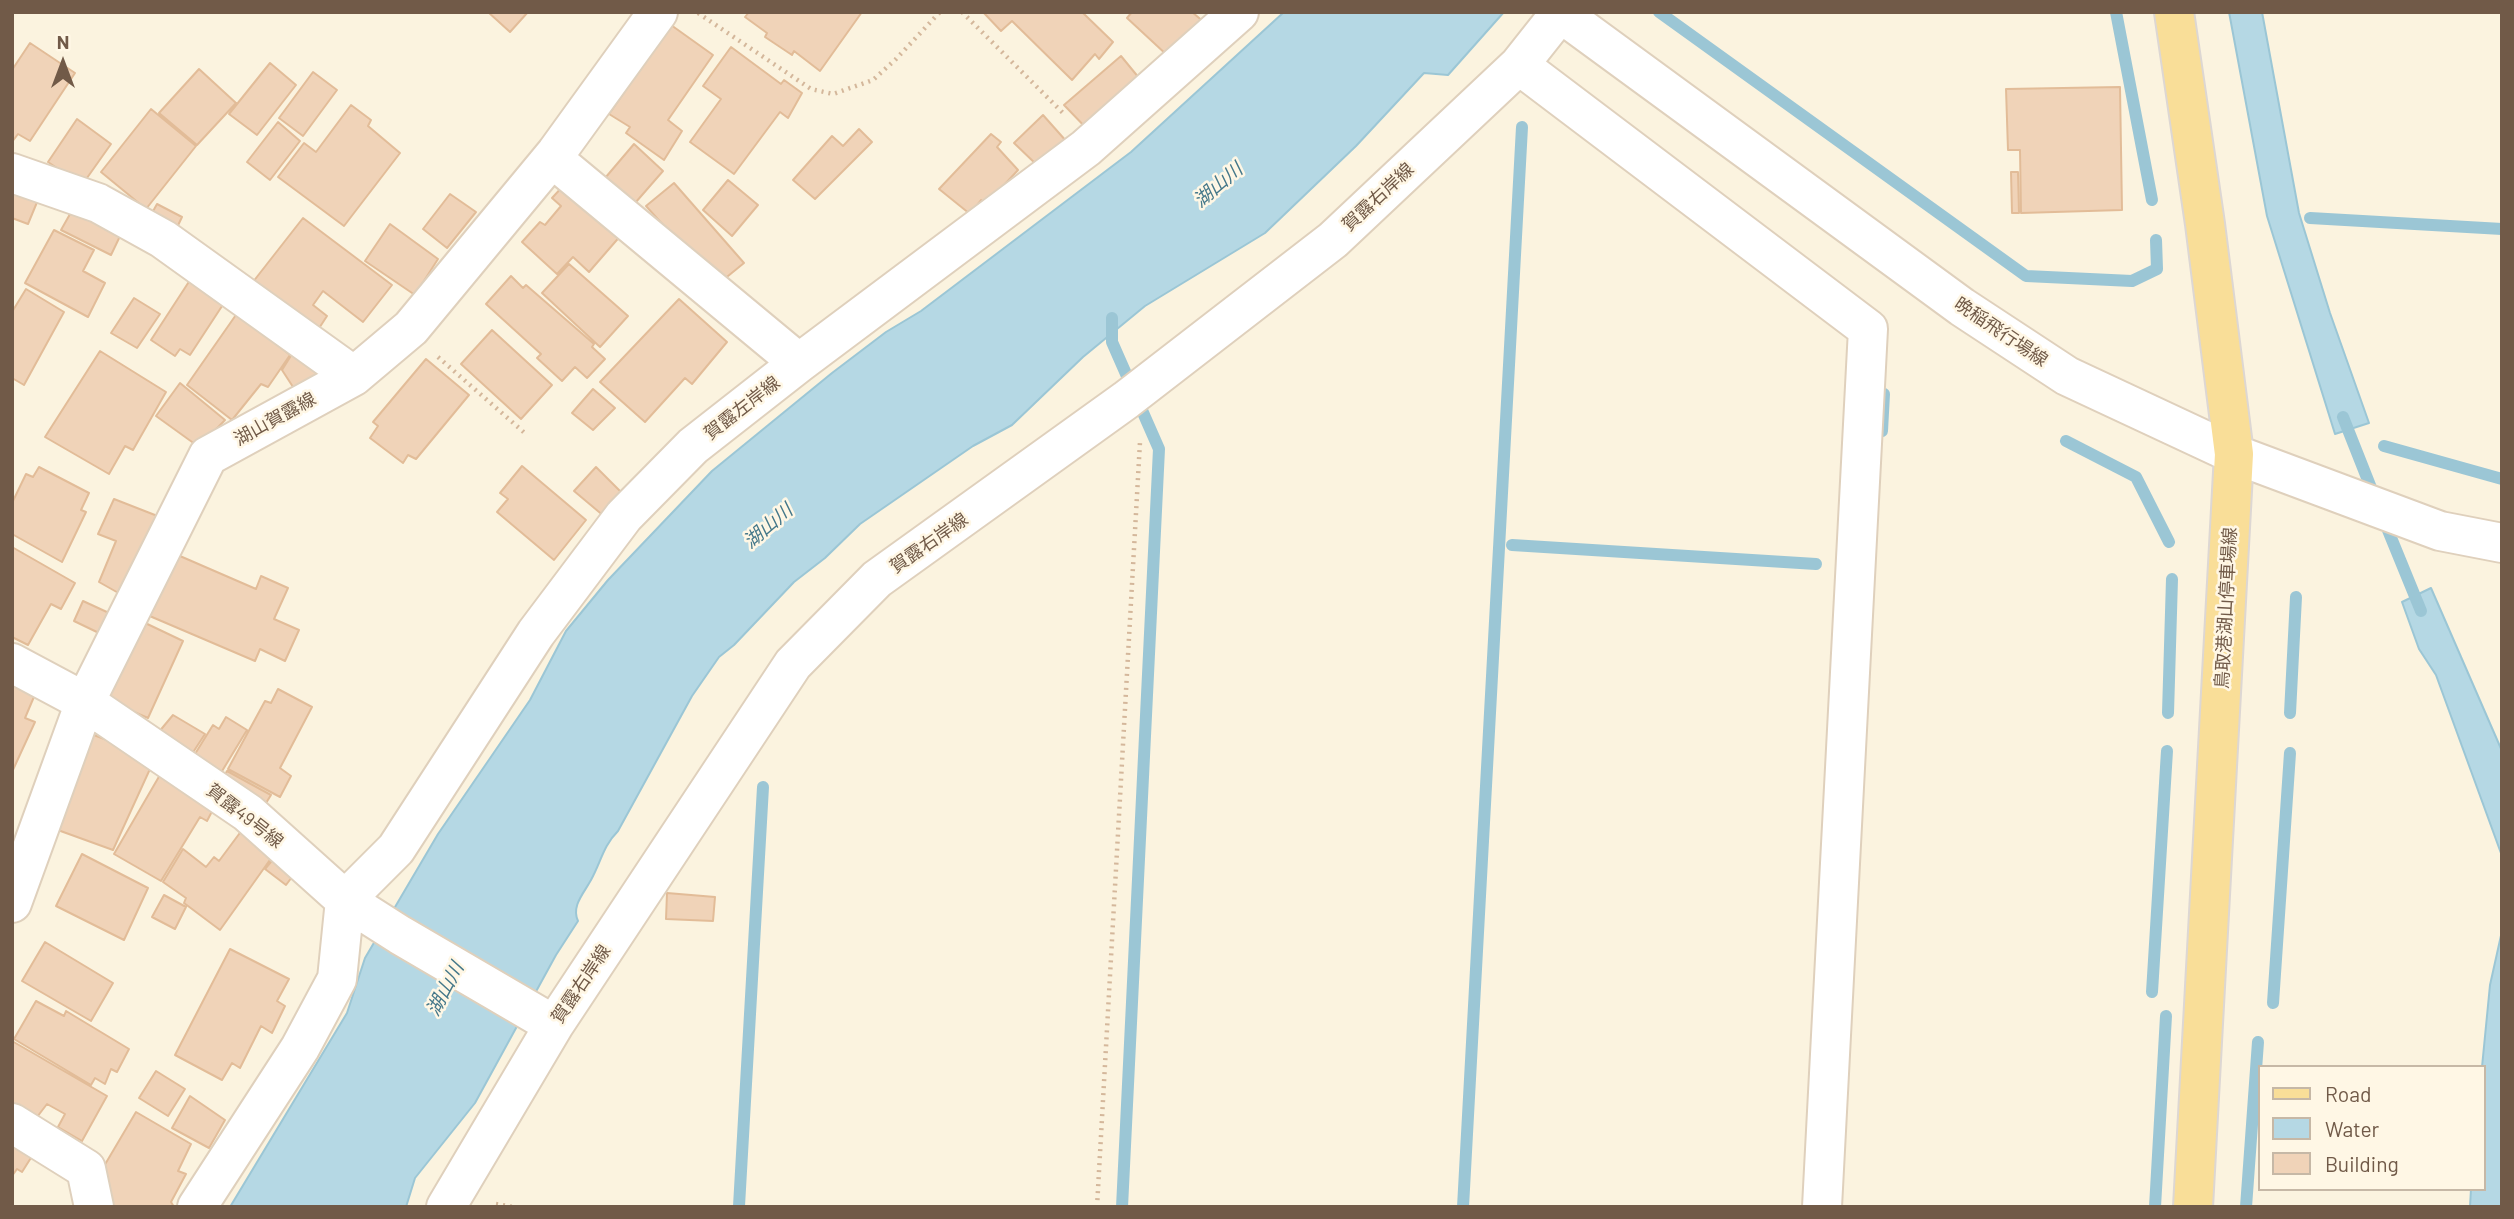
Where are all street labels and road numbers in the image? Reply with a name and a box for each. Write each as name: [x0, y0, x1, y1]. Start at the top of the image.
street label: 賀露右岸線: [1338, 158, 1418, 236]
street label: 晩稲飛行場線: [1950, 293, 2052, 371]
street label: 賀露左岸線: [700, 372, 784, 444]
street label: 湖山賀露線: [230, 388, 320, 450]
street label: 賀露右岸線: [886, 508, 972, 578]
street label: 鳥取港湖山停車場線: [2211, 527, 2241, 689]
street label: 賀露49号線: [202, 779, 288, 853]
street label: 賀露右岸線: [547, 941, 615, 1027]

